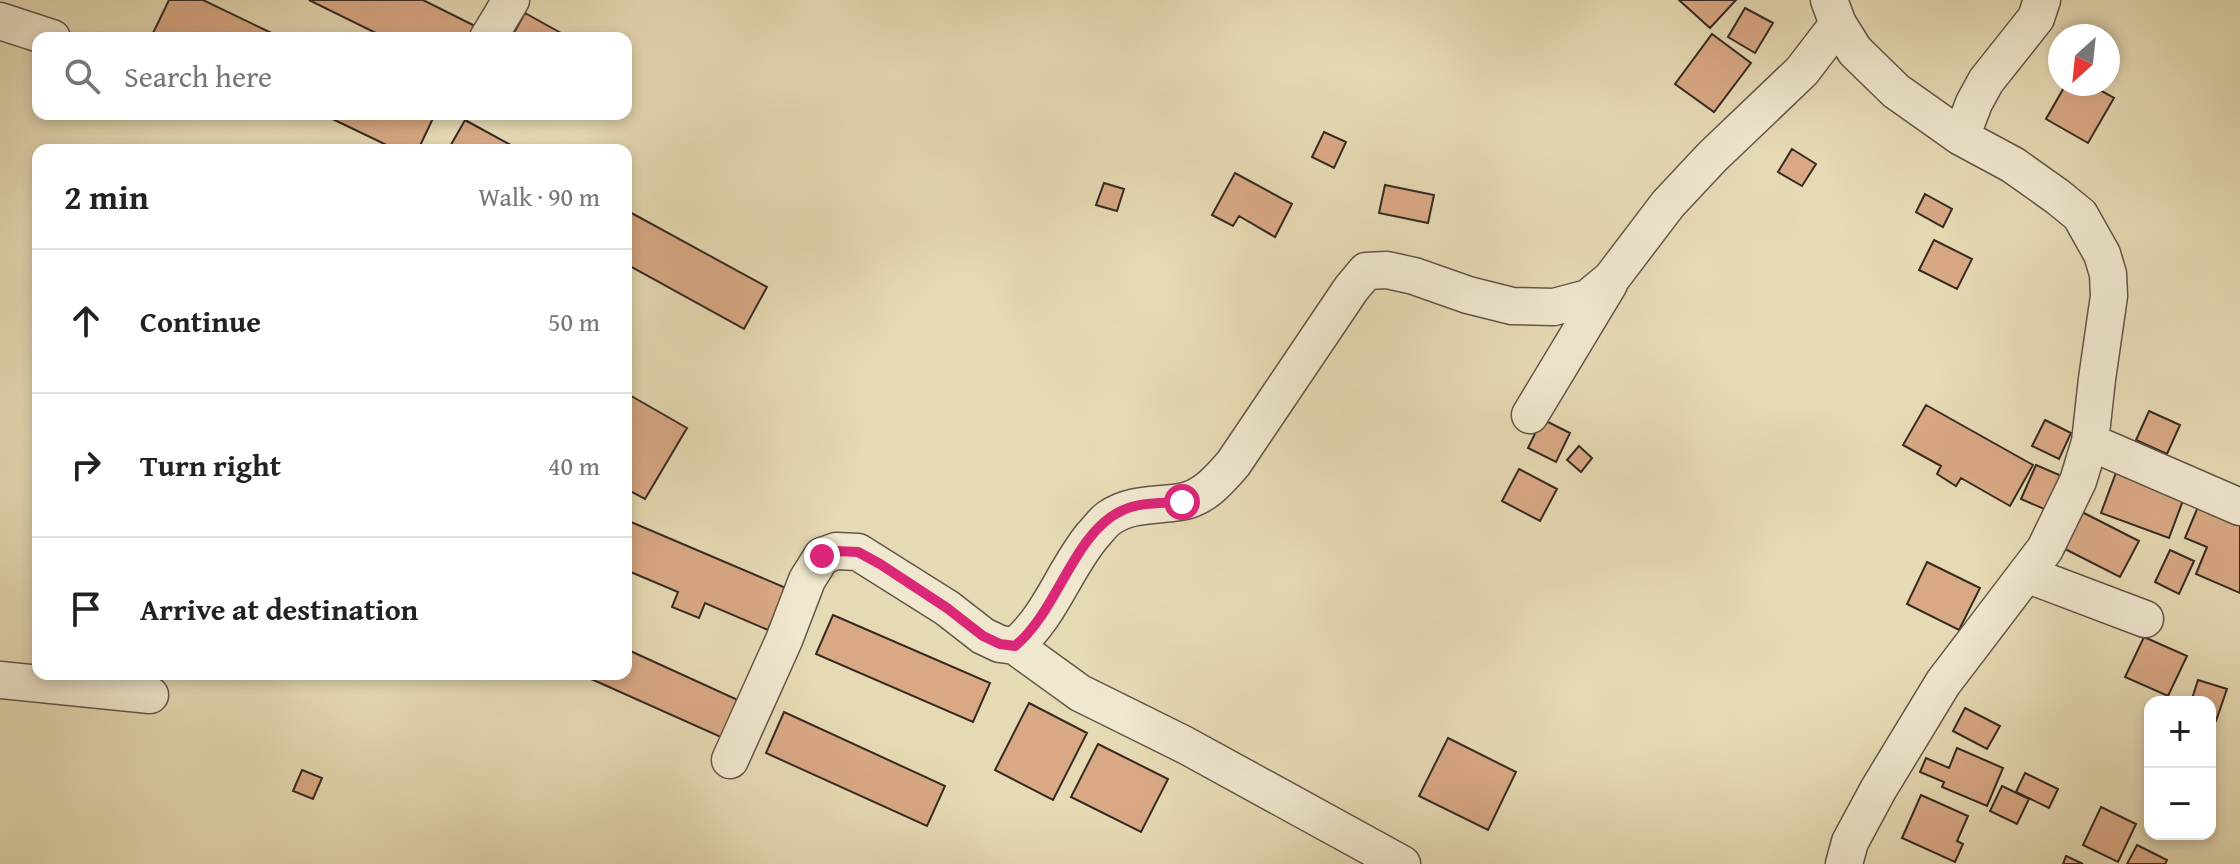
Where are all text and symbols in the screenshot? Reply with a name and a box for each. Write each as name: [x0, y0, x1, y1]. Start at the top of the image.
north arrow: [2048, 24, 2120, 96]
search box: [32, 32, 632, 120]
icon: search: [60, 54, 104, 98]
text: Search here: [124, 54, 272, 98]
text: 2 min: [64, 172, 149, 221]
text: Walk · 90 m: [478, 177, 600, 216]
icon: ahead: [64, 299, 108, 343]
text: Continue: [140, 299, 261, 343]
text: 50 m: [548, 302, 600, 341]
icon: right: [64, 443, 108, 487]
text: Turn right: [140, 443, 281, 487]
text: 40 m: [548, 446, 600, 485]
route start: [1164, 484, 1200, 520]
route end: [804, 538, 840, 574]
icon: arrive: [64, 587, 108, 631]
text: Arrive at destination: [140, 587, 418, 631]
map controls: [2144, 696, 2216, 840]
button: +: [2144, 696, 2216, 768]
button: −: [2144, 768, 2216, 840]

